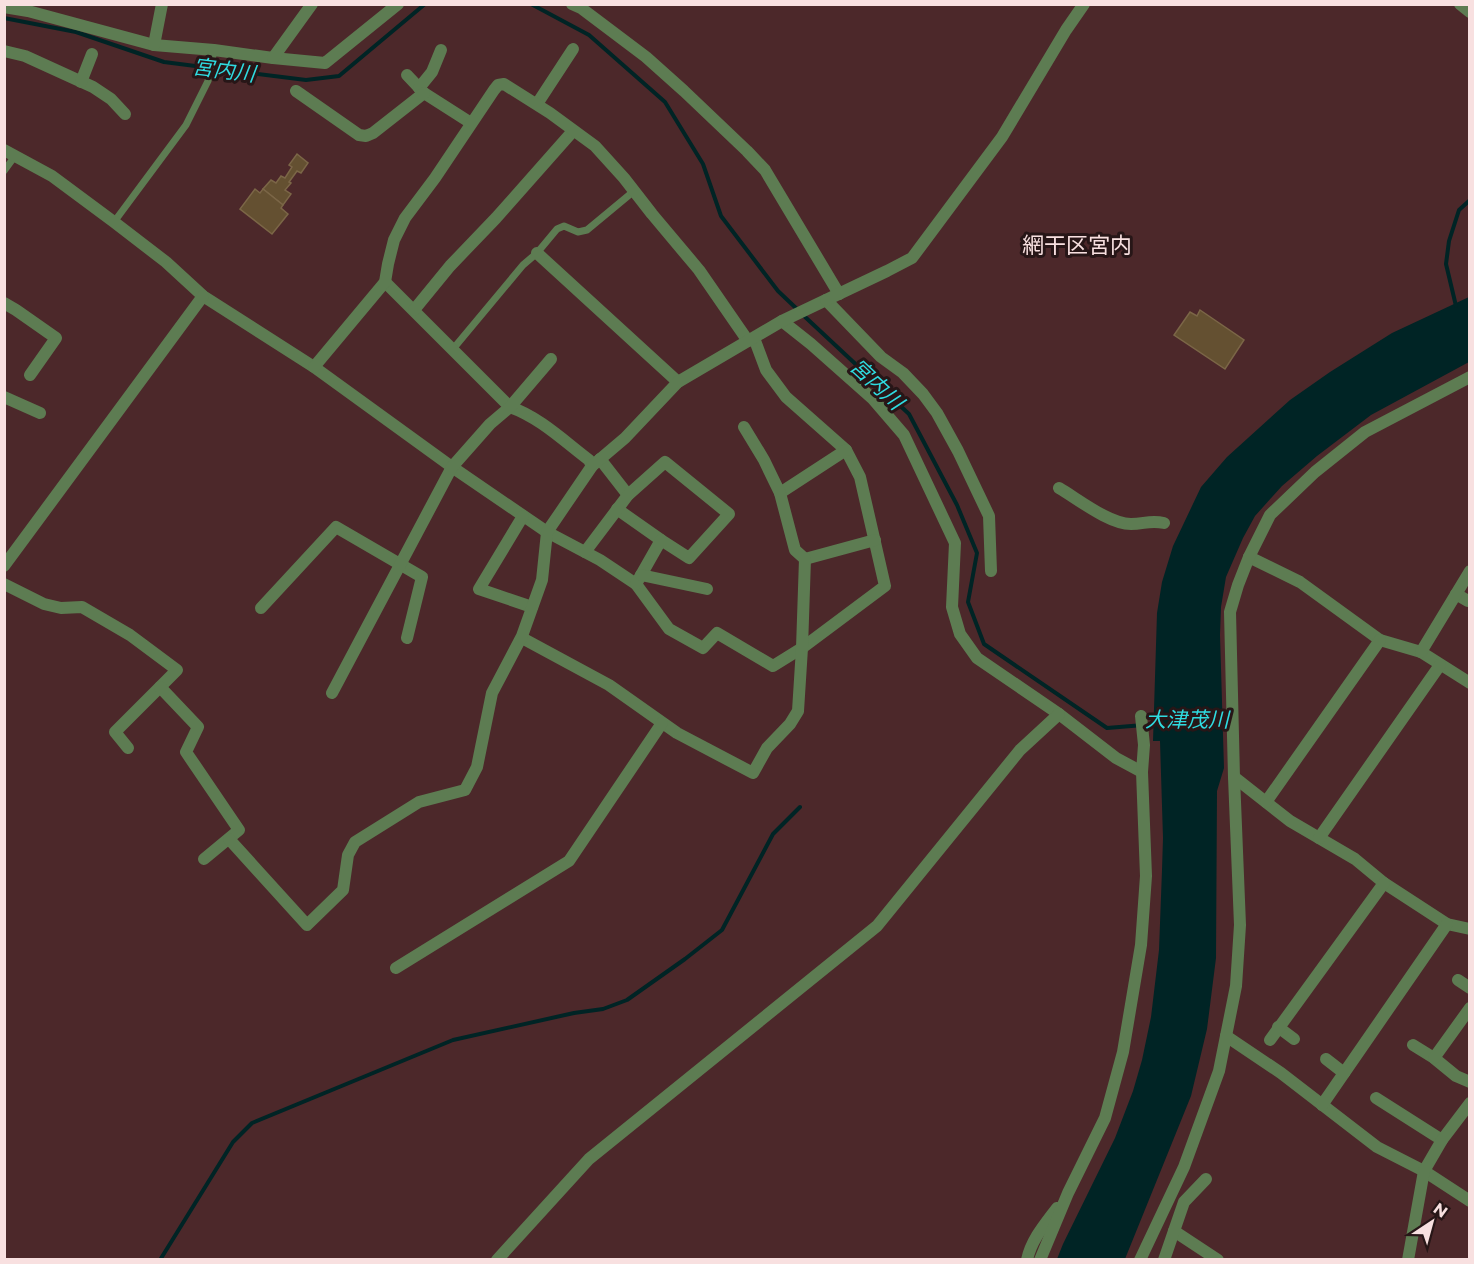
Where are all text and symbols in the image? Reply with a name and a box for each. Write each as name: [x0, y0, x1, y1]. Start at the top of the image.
water label: 宮内川: [191, 54, 259, 86]
district label: 網干区宮内: [1022, 232, 1132, 259]
water label: 宮内川: [845, 353, 910, 416]
water label: 大津茂川: [1145, 707, 1231, 732]
north arrow: [1402, 1192, 1462, 1252]
text: N: [1430, 1199, 1451, 1222]

